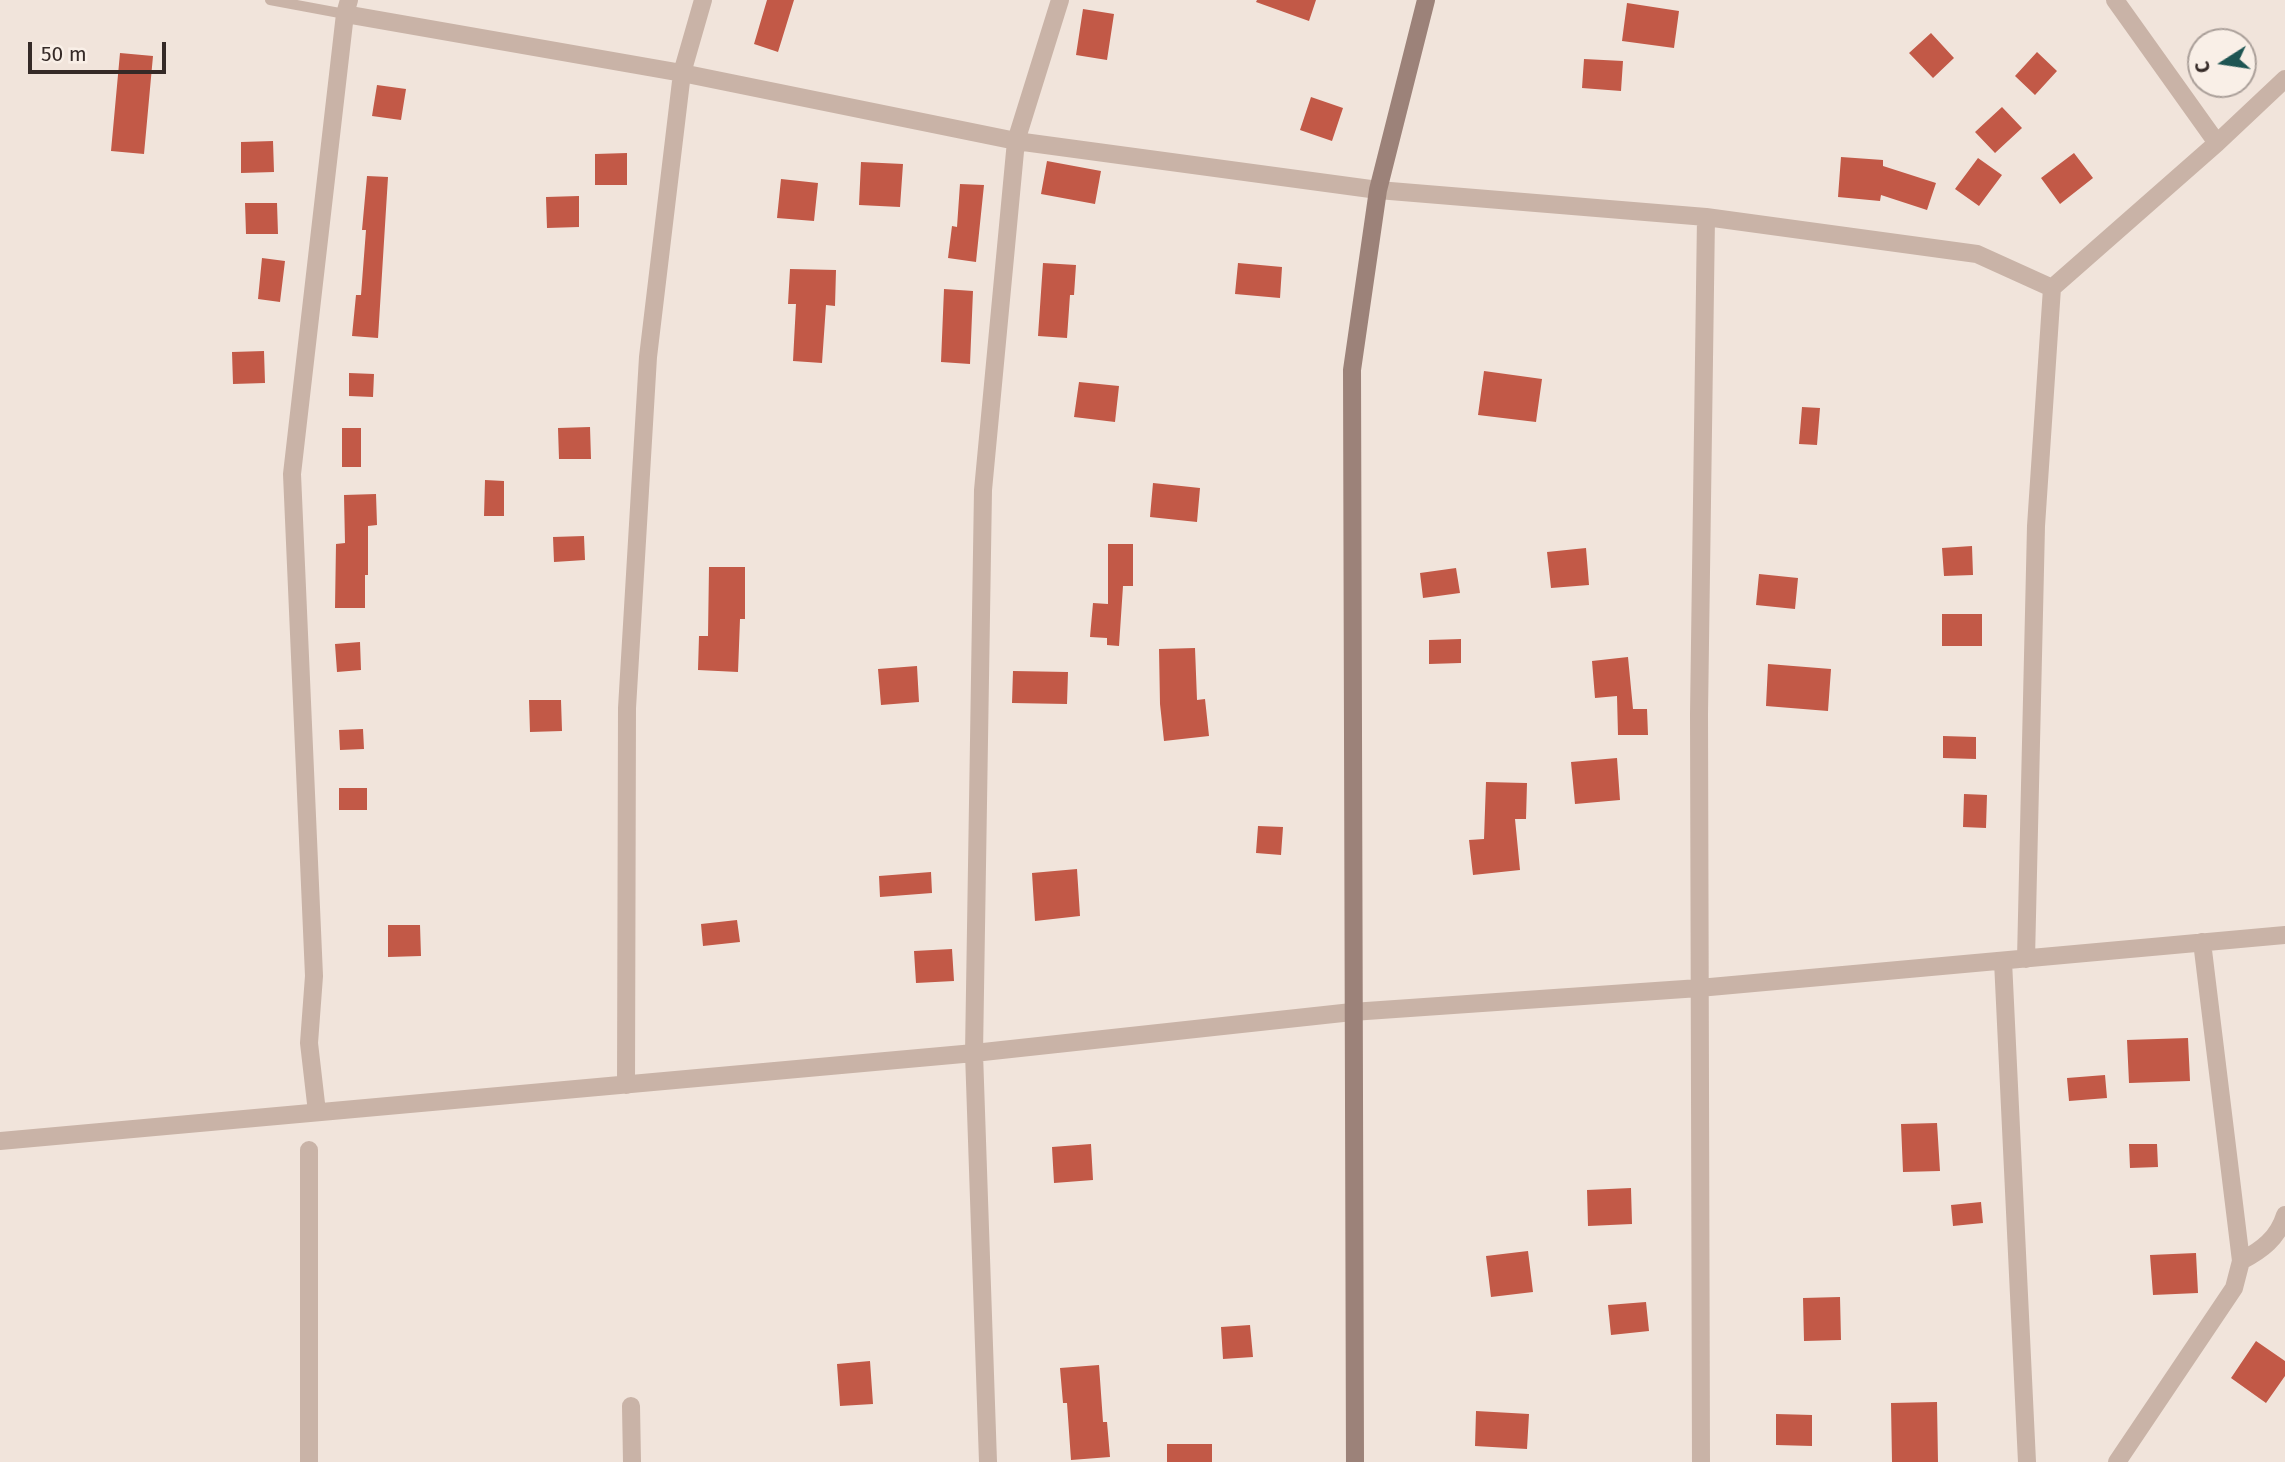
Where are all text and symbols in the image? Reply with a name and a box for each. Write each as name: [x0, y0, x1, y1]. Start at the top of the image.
scale bar: [32, 28, 170, 72]
north arrow: [2187, 28, 2257, 98]
text: 50 m: [41, 41, 87, 67]
text: С: [2191, 59, 2215, 75]

